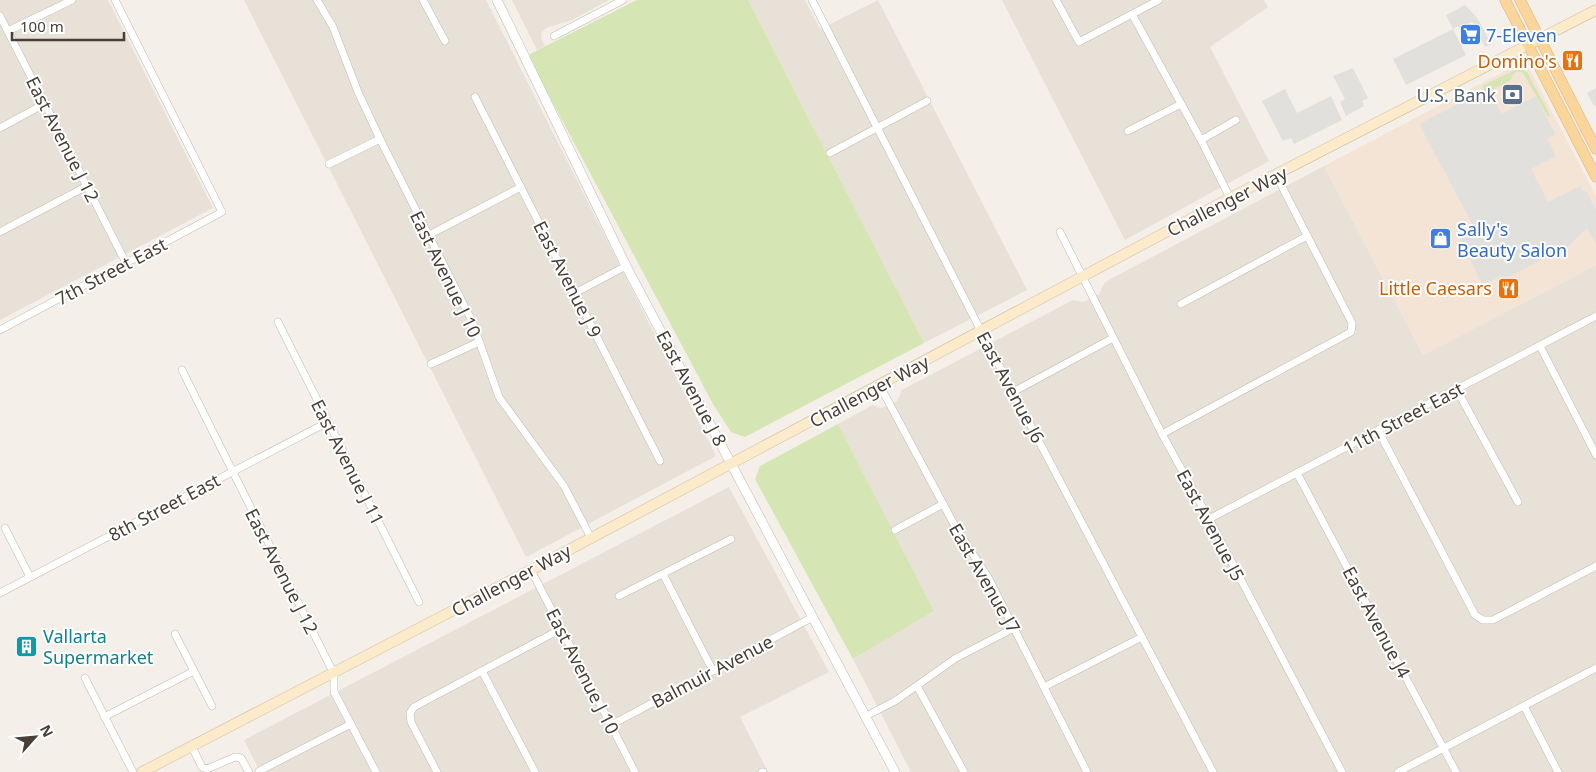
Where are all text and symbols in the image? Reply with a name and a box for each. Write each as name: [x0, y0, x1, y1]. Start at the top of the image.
scale bar: [12, 10, 125, 42]
text: 100 m: [20, 16, 64, 36]
supermarket icon: 7-Eleven: [1458, 23, 1482, 47]
place label: 7-Eleven: [1486, 23, 1557, 47]
place label: Domino's: [1478, 49, 1557, 73]
restaurant icon: Domino's: [1561, 49, 1585, 73]
street label: East Avenue J 12: [21, 72, 105, 206]
place label: U.S. Bank: [1416, 83, 1496, 107]
bank icon: U.S. Bank: [1500, 83, 1524, 107]
street label: Challenger Way: [1163, 160, 1292, 242]
street label: East Avenue J 10: [405, 207, 487, 341]
street label: East Avenue J 9: [528, 217, 608, 341]
place label: Sally's Beauty Salon: [1457, 217, 1567, 262]
shop icon: Sally's Beauty Salon: [1429, 227, 1453, 251]
street label: 7th Street East: [51, 231, 171, 310]
place label: Little Caesars: [1379, 276, 1492, 300]
restaurant icon: Little Caesars: [1496, 276, 1520, 300]
street label: East Avenue J 8: [651, 326, 733, 450]
street label: East Avenue J6: [972, 327, 1050, 447]
street label: Challenger Way: [805, 349, 934, 433]
street label: 11th Street East: [1339, 376, 1468, 460]
street label: East Avenue J 11: [306, 395, 390, 529]
street label: East Avenue J5: [1172, 465, 1250, 585]
street label: 8th Street East: [104, 467, 224, 546]
street label: East Avenue J 12: [240, 504, 324, 638]
street label: East Avenue J7: [944, 519, 1026, 637]
street label: Challenger Way: [447, 538, 576, 622]
street label: East Avenue J4: [1338, 562, 1416, 682]
street label: East Avenue J 10: [541, 604, 625, 738]
place label: Vallarta Supermarket: [43, 624, 154, 669]
street label: Balmuir Avenue: [647, 629, 777, 713]
building icon: Vallarta Supermarket: [15, 634, 39, 658]
north arrow: [10, 712, 60, 762]
text: N: [36, 721, 58, 740]

